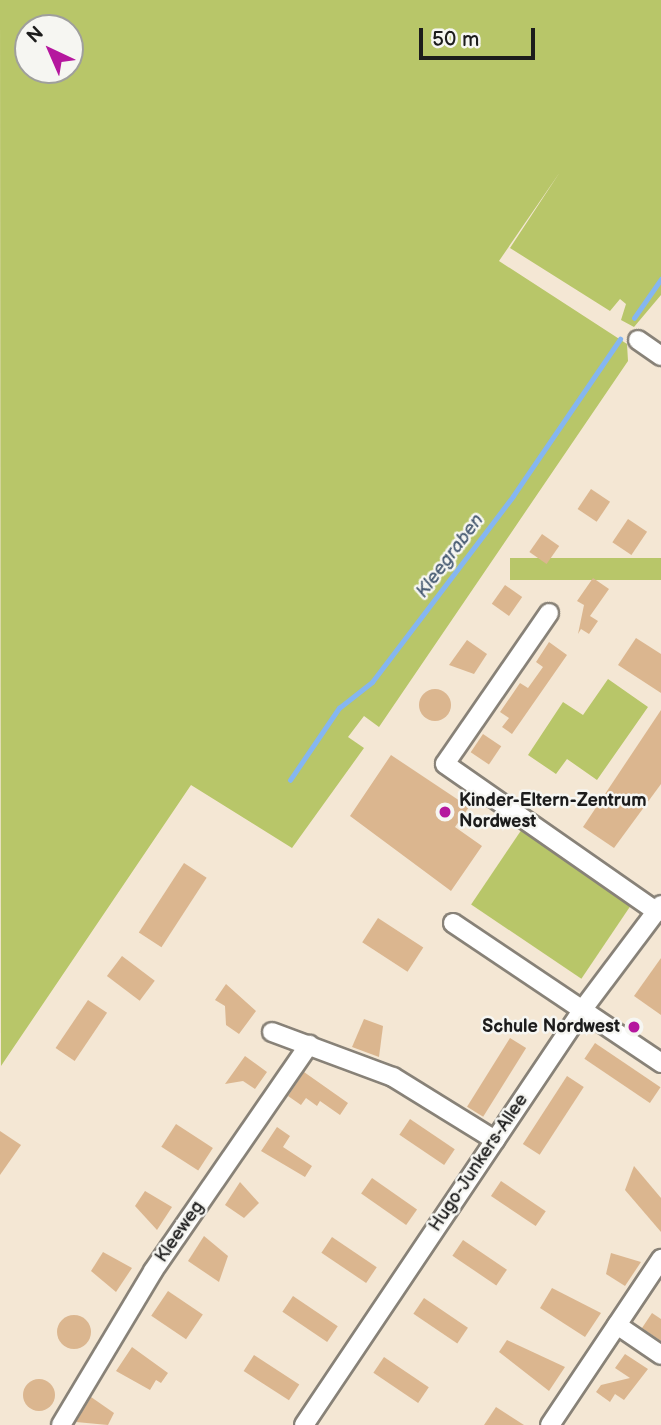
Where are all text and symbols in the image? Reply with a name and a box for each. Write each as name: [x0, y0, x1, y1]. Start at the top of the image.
north arrow: [14, 14, 84, 84]
scale bar: [423, 14, 538, 58]
text: N: [22, 22, 49, 48]
text: 50 m: [432, 27, 479, 52]
water label: Kleegraben: [411, 510, 489, 602]
place label: Kinder-Eltern-Zentrum Nordwest: [459, 791, 647, 834]
marker: Kinder-Eltern-Zentrum Nordwest: [437, 804, 453, 820]
place label: Schule Nordwest: [482, 1016, 620, 1038]
marker: Schule Nordwest: [626, 1019, 642, 1035]
street label: Hugo-Junkers-Allee: [425, 1090, 533, 1236]
street label: Kleeweg: [151, 1197, 209, 1267]

